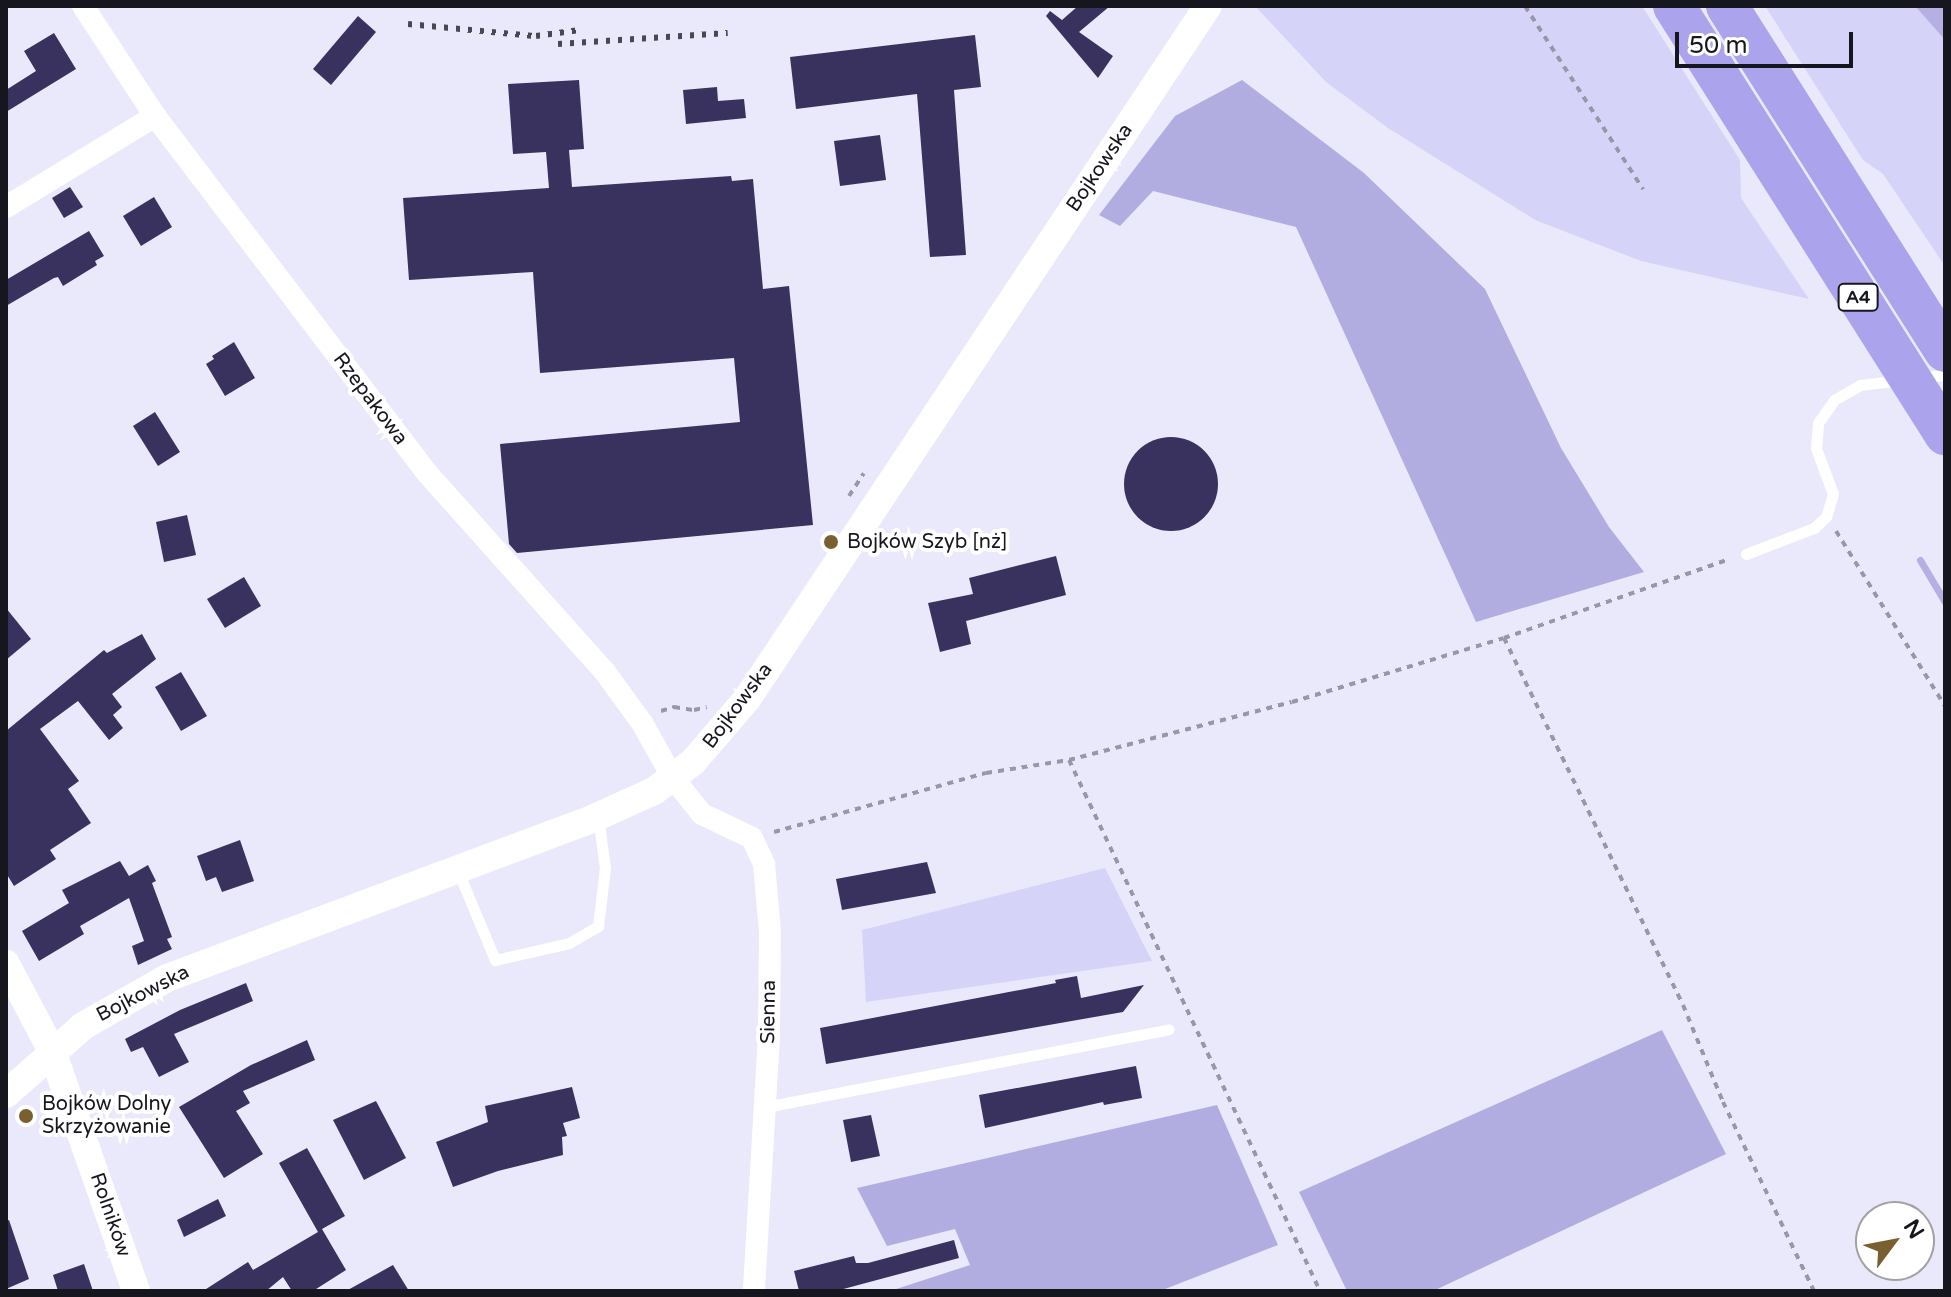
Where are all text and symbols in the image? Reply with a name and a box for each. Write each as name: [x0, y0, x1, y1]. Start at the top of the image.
scale bar: [1679, 16, 1857, 66]
text: 50 m: [1689, 31, 1747, 60]
street label: Bojkowska: [1062, 119, 1138, 217]
road number: A4: [1836, 283, 1880, 311]
street label: Rzepakowa: [328, 348, 412, 450]
place label: Bojków Szyb [nż]: [847, 530, 1007, 554]
marker: Bojków Szyb [nż]: [822, 533, 840, 551]
street label: Bojkowska: [698, 658, 778, 754]
street label: Bojkowska: [93, 960, 193, 1028]
street label: Sienna: [756, 980, 782, 1044]
place label: Bojków Dolny Skrzyżowanie: [42, 1092, 171, 1139]
marker: Bojków Dolny Skrzyżowanie: [17, 1107, 35, 1125]
street label: Rolników: [84, 1170, 136, 1260]
north arrow: [1855, 1201, 1935, 1281]
text: N: [1898, 1215, 1929, 1244]

